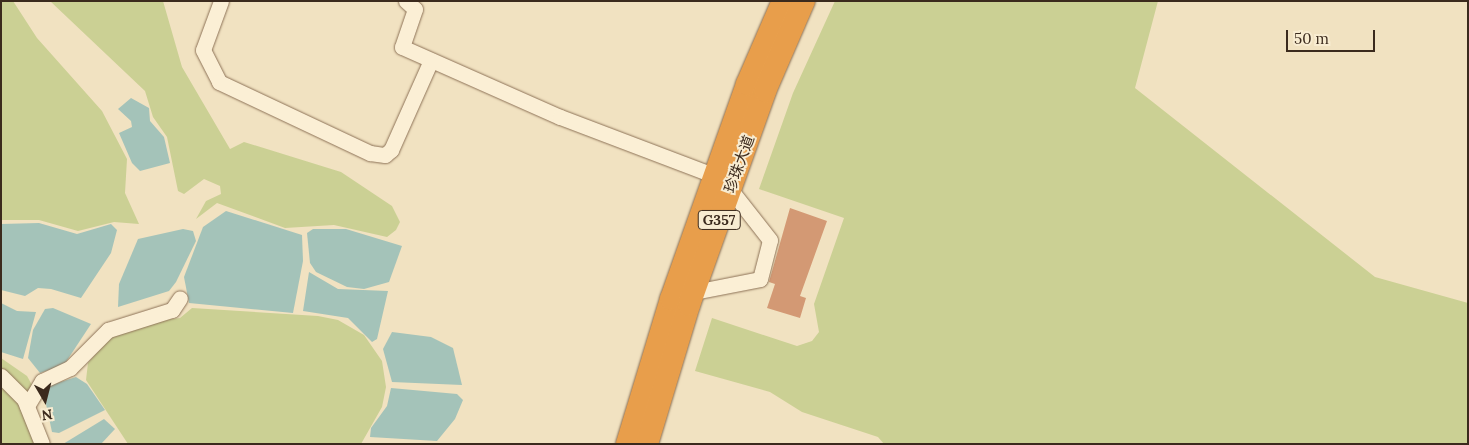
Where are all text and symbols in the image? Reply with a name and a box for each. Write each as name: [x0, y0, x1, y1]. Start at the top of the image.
scale bar: [1289, 20, 1378, 52]
text: 50 m: [1294, 29, 1329, 48]
street label: 珍珠大道: [720, 133, 758, 195]
road number: G357: [696, 208, 742, 232]
north arrow: [20, 375, 70, 425]
text: N: [40, 405, 54, 425]

